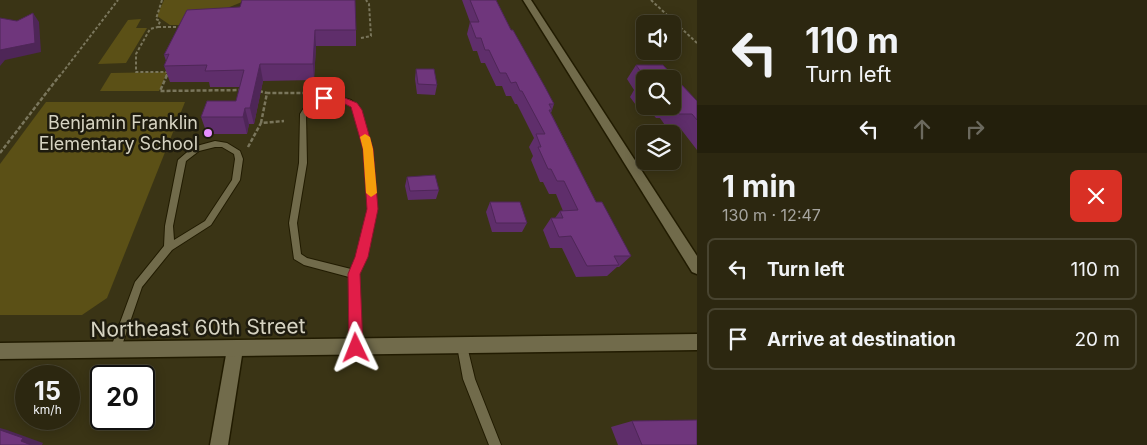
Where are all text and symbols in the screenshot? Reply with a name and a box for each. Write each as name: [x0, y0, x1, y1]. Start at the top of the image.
map controls: [636, 15, 681, 170]
button: sound: [636, 15, 681, 60]
text: 110 m: [805, 19, 899, 61]
icon: left: [722, 20, 787, 85]
text: Turn left: [805, 61, 891, 87]
button: search: [636, 70, 681, 115]
pin: [303, 77, 345, 119]
icon: arrive: [310, 84, 338, 112]
place label: Benjamin Franklin Elementary School: [39, 112, 198, 154]
icon: left: [855, 115, 883, 143]
icon: ahead: [908, 115, 936, 143]
icon: right: [961, 115, 989, 143]
button: layers: [636, 125, 681, 170]
marker: Benjamin Franklin Elementary School: [202, 127, 214, 139]
text: 1 min: [722, 168, 796, 204]
button: close: [1070, 170, 1122, 222]
text: 130 m · 12:47: [722, 205, 821, 225]
icon: left: [724, 255, 752, 283]
text: Turn left: [767, 258, 845, 281]
text: 110 m: [1071, 258, 1120, 281]
street label: Northeast 60th Street: [90, 313, 306, 342]
position arrow: [329, 321, 381, 373]
icon: arrive: [724, 325, 752, 353]
text: Arrive at destination: [767, 328, 956, 351]
text: 20 m: [1074, 328, 1120, 351]
speed limit sign: 20: [90, 365, 155, 430]
text: 15: [34, 376, 61, 406]
text: km/h: [33, 402, 62, 417]

